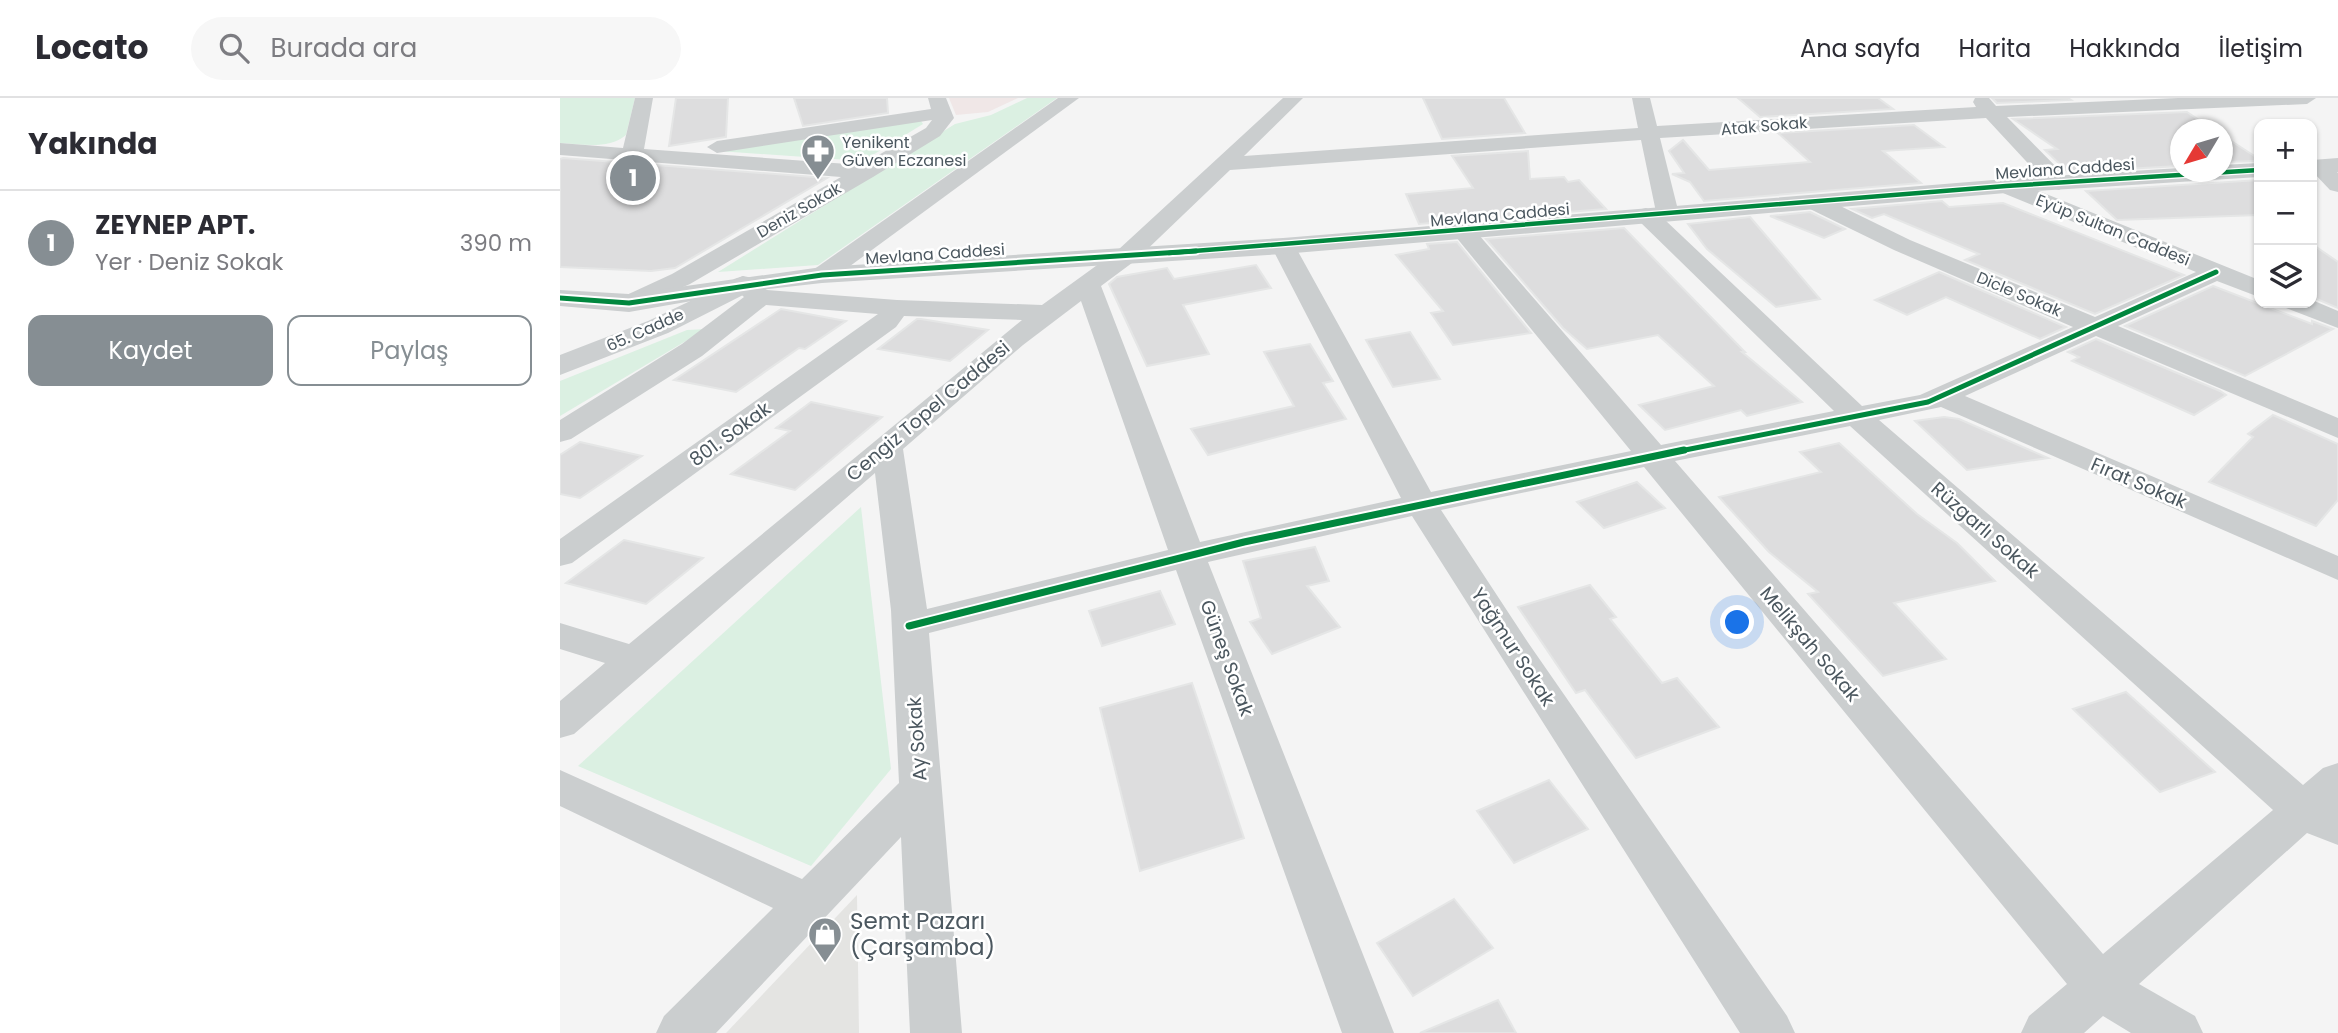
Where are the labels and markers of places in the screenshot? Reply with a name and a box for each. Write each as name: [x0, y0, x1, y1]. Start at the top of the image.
place label: Yenikent Güven Eczanesi: [842, 131, 967, 172]
pharmacy icon: Yenikent Güven Eczanesi: [799, 132, 837, 181]
pin: 1: [610, 152, 656, 204]
place label: Semt Pazarı (Çarşamba): [850, 905, 995, 963]
shop icon: Semt Pazarı (Çarşamba): [806, 915, 844, 964]

